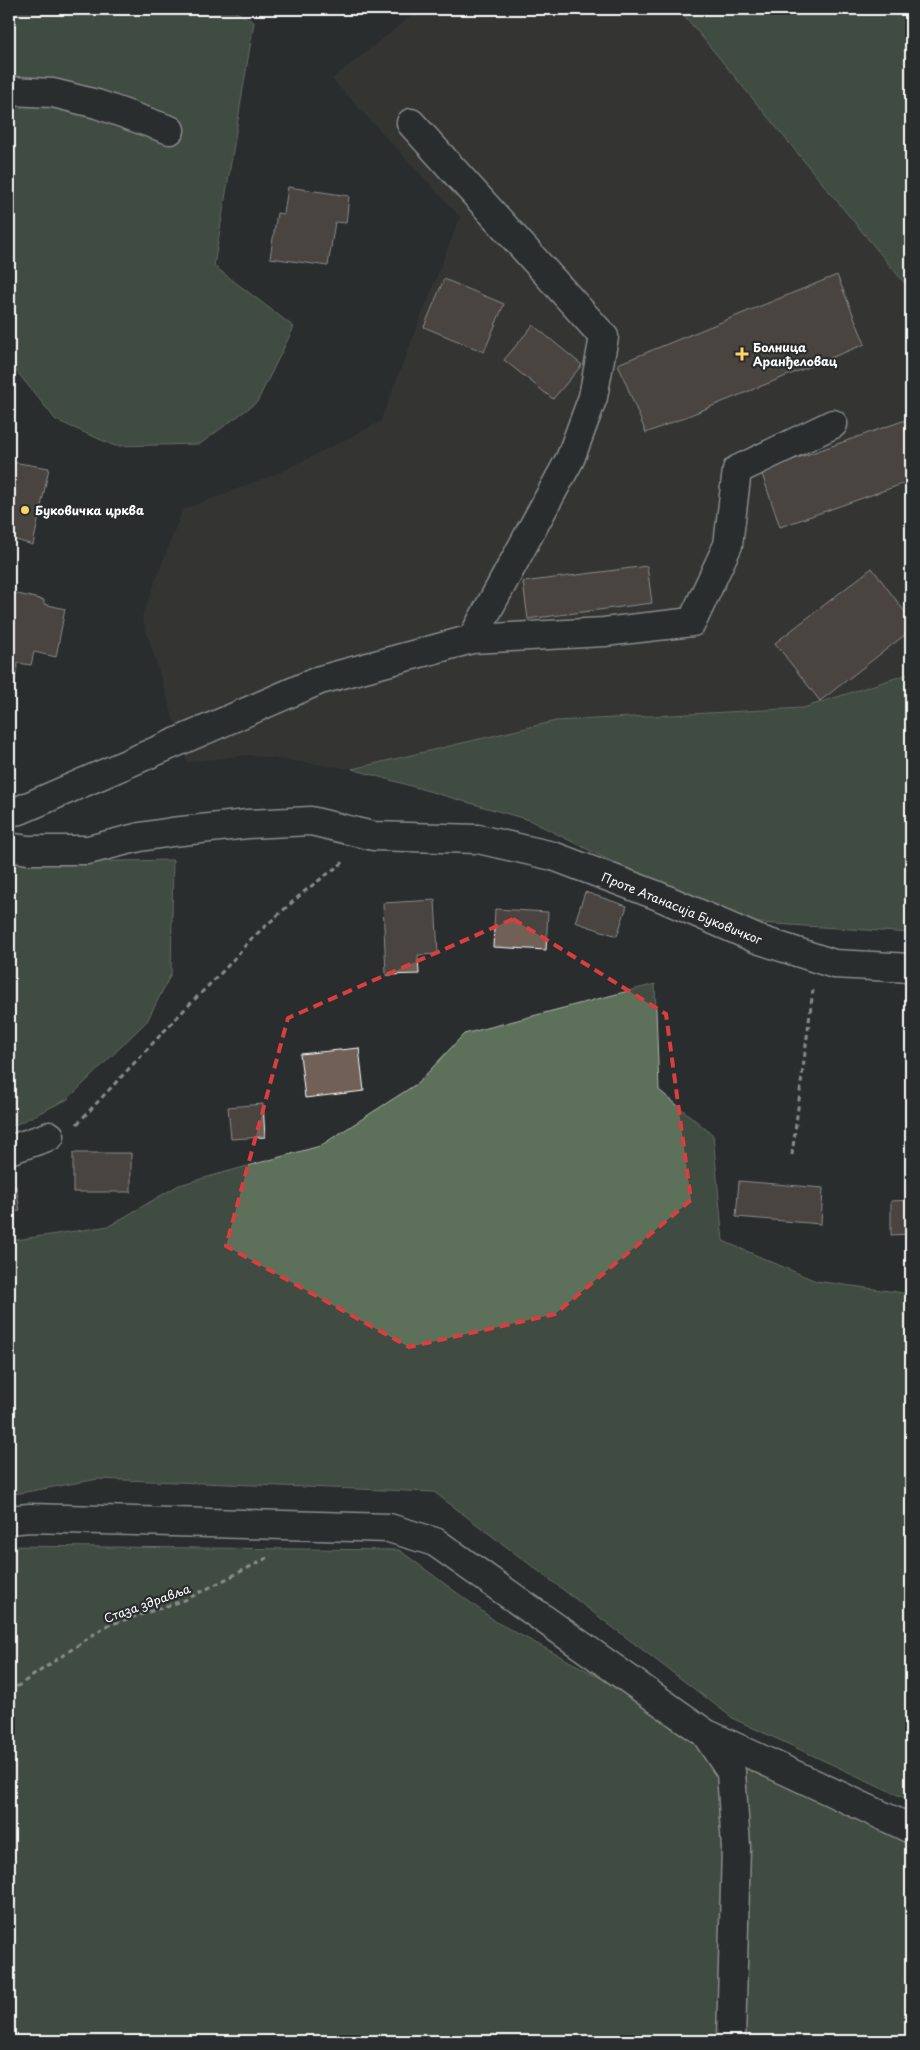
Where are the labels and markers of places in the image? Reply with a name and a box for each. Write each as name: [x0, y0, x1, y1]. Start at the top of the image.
place label: Болница Аранђеловац: [753, 338, 838, 370]
marker: Болница Аранђеловац: [735, 347, 749, 361]
place label: Буковичка црква: [35, 501, 144, 519]
marker: Буковичка црква: [19, 504, 31, 516]

